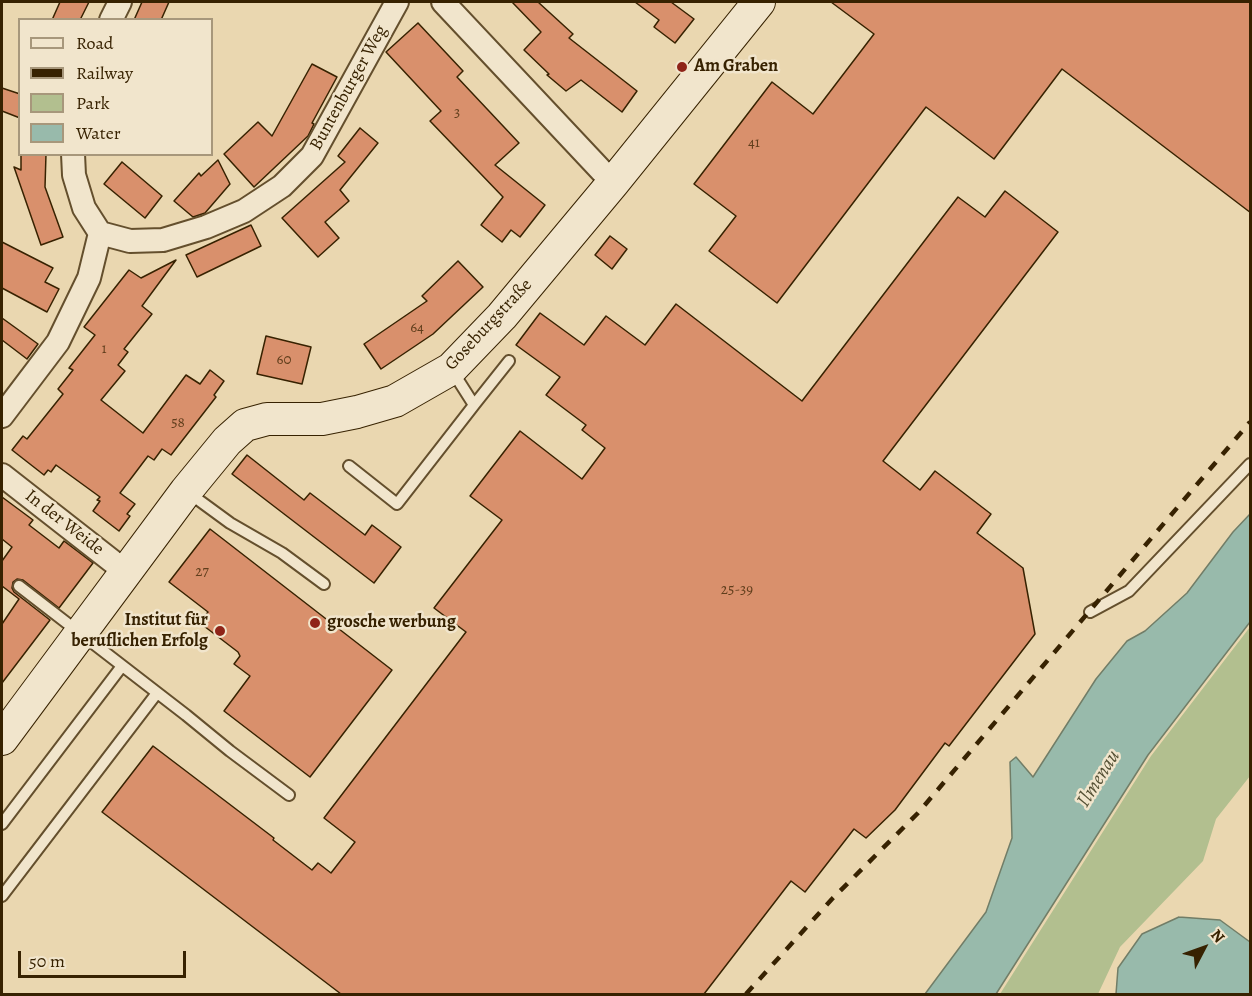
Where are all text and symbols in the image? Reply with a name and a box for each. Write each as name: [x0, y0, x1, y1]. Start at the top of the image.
legend: [18, 18, 213, 156]
street label: Buntenburger Weg: [306, 22, 392, 154]
text: Road: [76, 31, 113, 55]
place label: Am Graben: [694, 56, 778, 78]
marker: Am Graben: [675, 60, 689, 74]
text: Railway: [76, 61, 133, 85]
text: Park: [76, 91, 110, 115]
house number: 3: [454, 104, 460, 122]
text: Water: [76, 121, 121, 145]
house number: 41: [748, 134, 760, 152]
street label: Goseburgstraße: [441, 275, 537, 375]
house number: 64: [410, 319, 424, 337]
house number: 1: [101, 340, 107, 358]
house number: 60: [277, 351, 291, 369]
house number: 58: [171, 414, 185, 432]
street label: In der Weide: [20, 485, 108, 561]
house number: 27: [195, 563, 209, 581]
house number: 25-39: [721, 581, 753, 599]
place label: Institut für beruflichen Erfolg: [71, 610, 208, 652]
place label: grosche werbung: [327, 612, 456, 634]
marker: grosche werbung: [308, 616, 322, 630]
marker: Institut für beruflichen Erfolg: [213, 624, 227, 638]
water label: Ilmenau: [1072, 746, 1126, 812]
north arrow: [1174, 918, 1234, 978]
text: N: [1205, 925, 1230, 948]
scale bar: [21, 939, 189, 977]
text: 50 m: [29, 949, 65, 973]

